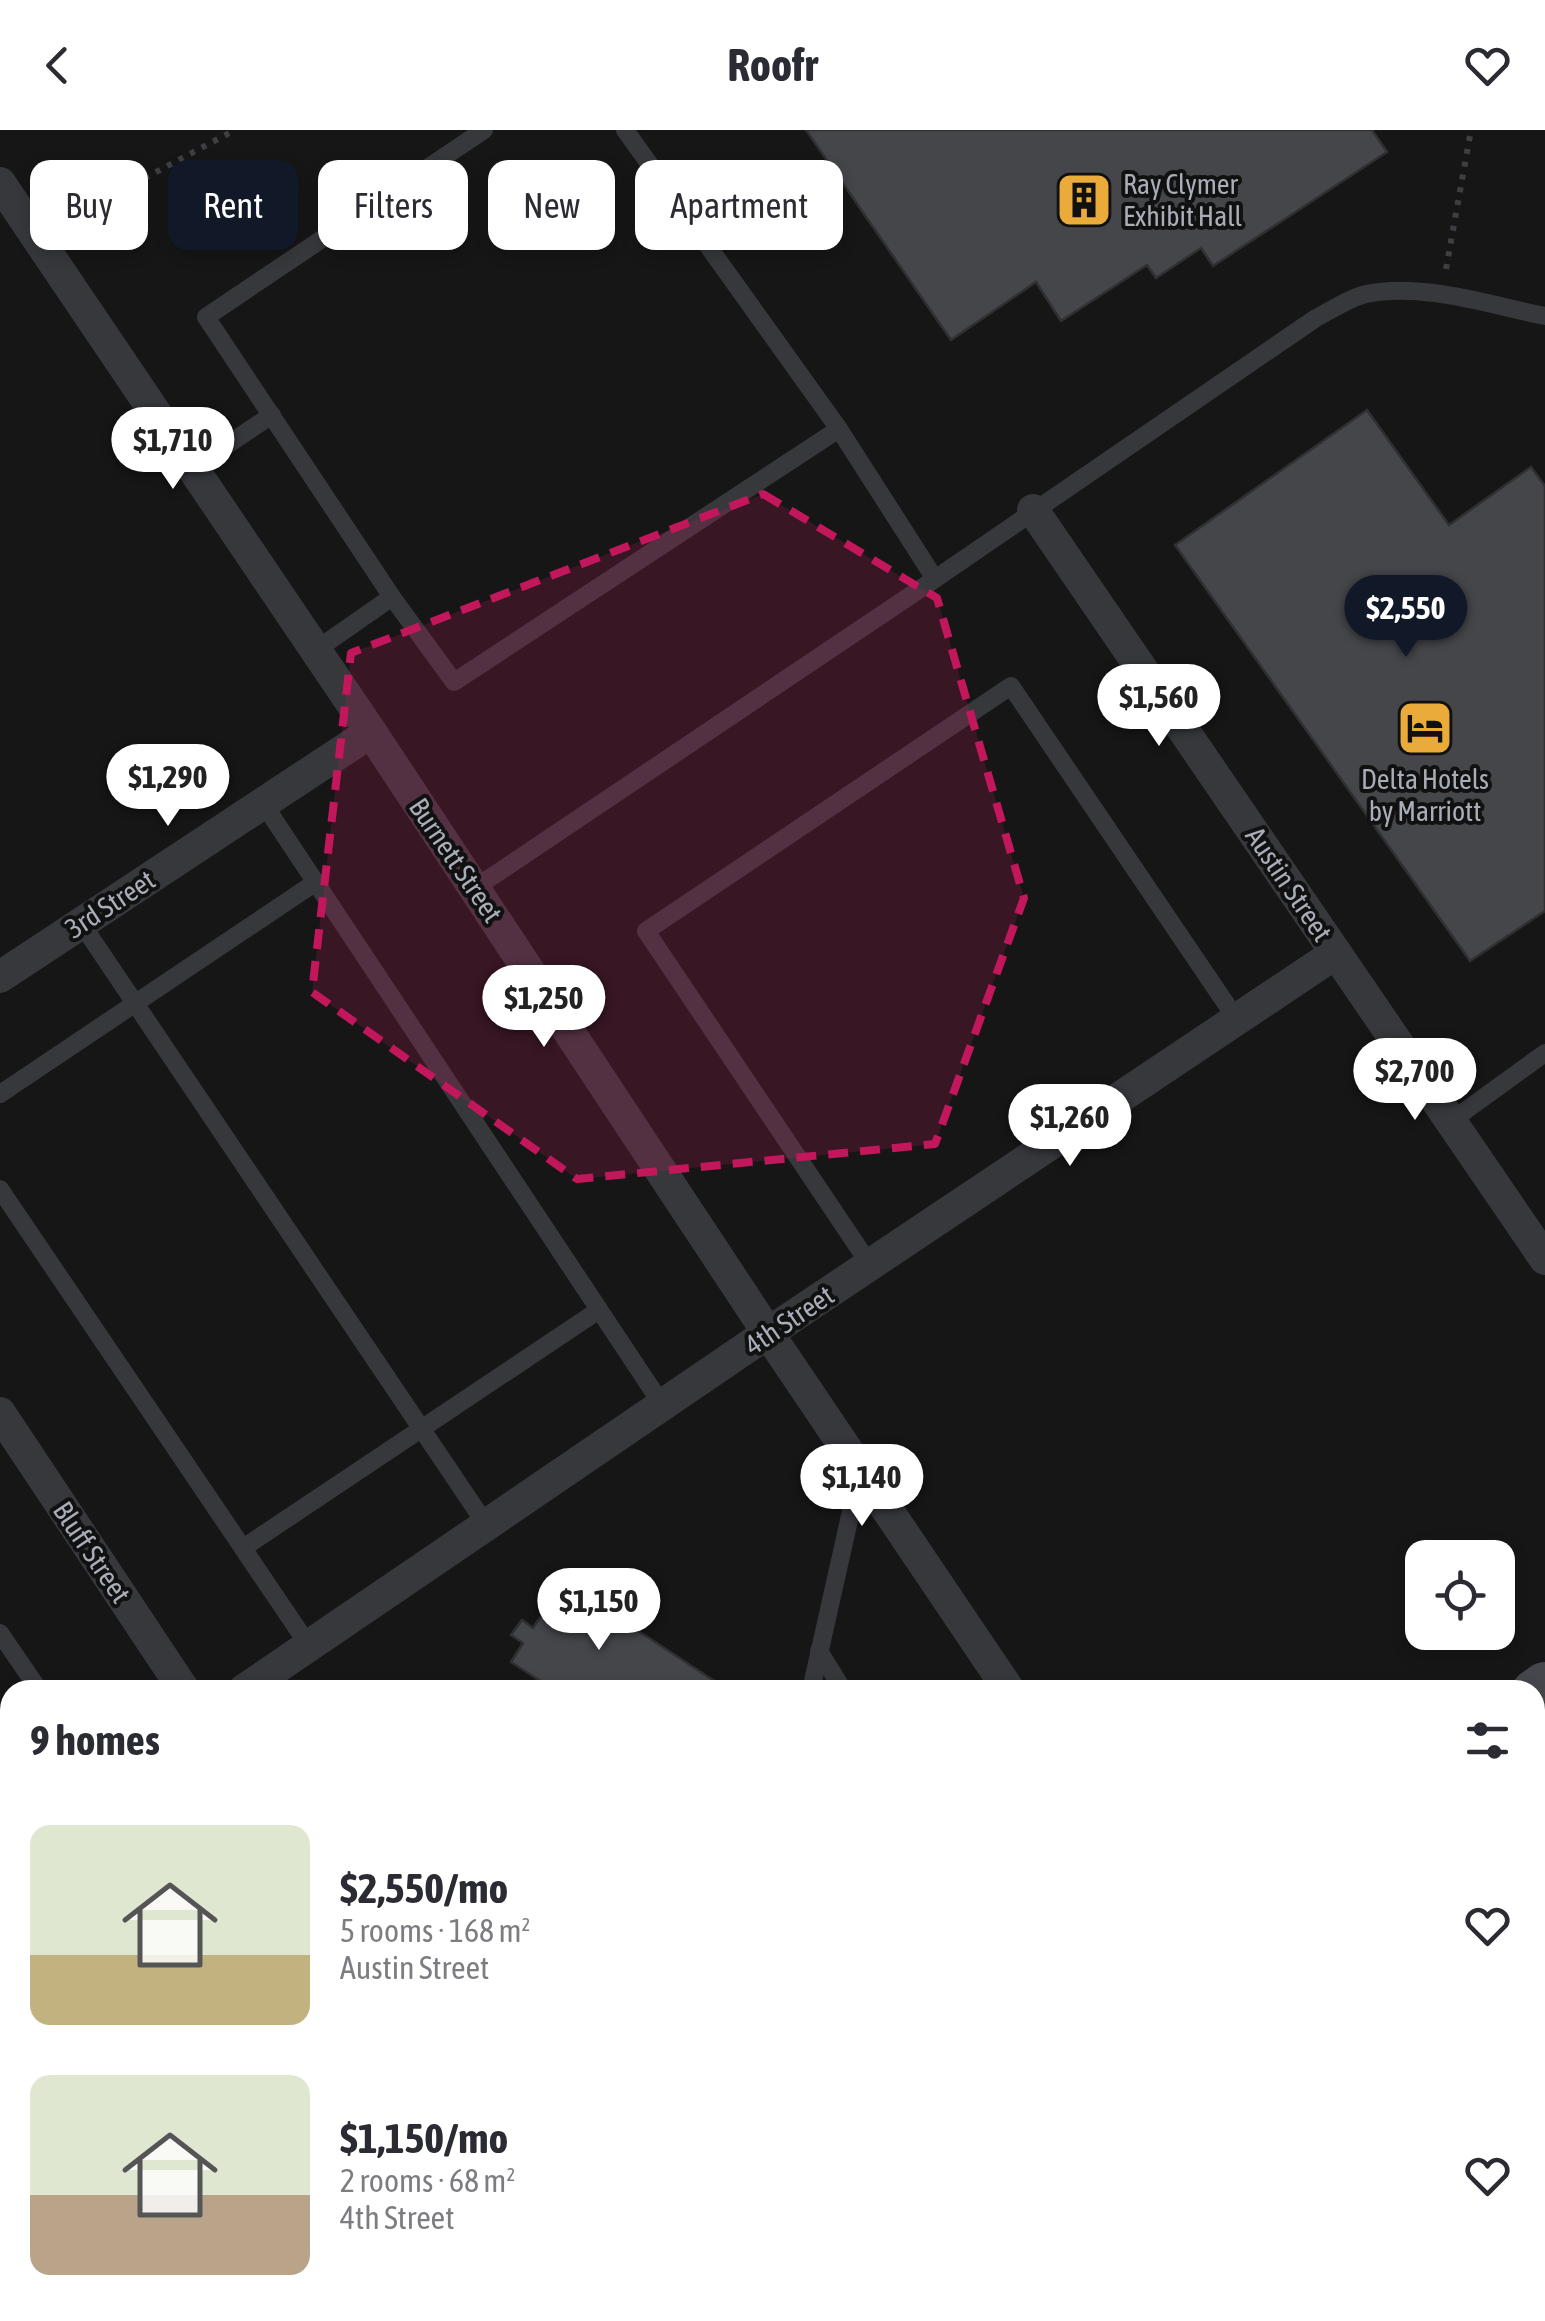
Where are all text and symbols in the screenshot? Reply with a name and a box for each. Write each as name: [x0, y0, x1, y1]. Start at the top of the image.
icon: back: [30, 38, 85, 93]
icon: heart: [1460, 38, 1515, 93]
text: Roofr: [727, 39, 818, 91]
chip: Buy: [30, 160, 148, 250]
chip: Rent: [168, 160, 298, 250]
chip: Filters: [318, 160, 468, 250]
chip: New: [488, 160, 615, 250]
chip: Apartment: [635, 160, 843, 250]
place label: Ray Clymer Exhibit Hall: [1123, 168, 1243, 232]
building icon: Ray Clymer Exhibit Hall: [1054, 170, 1114, 230]
pin: $1,710: [92, 407, 254, 492]
text: $1,710: [133, 421, 213, 458]
pin: $2,550: [1325, 575, 1487, 660]
text: $2,550: [1366, 589, 1446, 626]
pin: $1,560: [1078, 664, 1240, 749]
text: $1,560: [1119, 678, 1199, 715]
hotel icon: Delta Hotels by Marriott: [1395, 698, 1455, 758]
pin: $1,290: [87, 744, 249, 829]
text: $1,290: [128, 758, 208, 795]
place label: Delta Hotels by Marriott: [1361, 763, 1489, 827]
street label: Burnett Street: [403, 792, 509, 928]
street label: Austin Street: [1239, 821, 1339, 947]
street label: 3rd Street: [59, 863, 161, 945]
pin: $1,250: [463, 965, 625, 1050]
text: $1,250: [504, 979, 584, 1016]
pin: $2,700: [1334, 1038, 1496, 1123]
text: $2,700: [1375, 1052, 1455, 1089]
pin: $1,260: [989, 1084, 1151, 1169]
text: $1,260: [1030, 1098, 1110, 1135]
street label: 4th Street: [739, 1279, 839, 1361]
pin: $1,140: [781, 1444, 943, 1529]
text: $1,140: [822, 1458, 902, 1495]
street label: Bluff Street: [47, 1496, 137, 1608]
map controls: [1405, 1540, 1515, 1650]
button: locate: [1405, 1540, 1515, 1650]
pin: $1,150: [518, 1568, 680, 1653]
text: $1,150: [559, 1582, 639, 1619]
icon: filters: [1460, 1713, 1515, 1768]
text: 9 homes: [30, 1716, 160, 1764]
text: $2,550/mo: [340, 1864, 508, 1912]
icon: home: [110, 1865, 230, 1985]
icon: heart: [1460, 1898, 1515, 1953]
text: 5 rooms · 168 m²: [340, 1912, 530, 1949]
text: Austin Street: [340, 1949, 489, 1986]
text: $1,150/mo: [340, 2114, 508, 2162]
icon: home: [110, 2115, 230, 2235]
icon: heart: [1460, 2148, 1515, 2203]
text: 2 rooms · 68 m²: [340, 2162, 515, 2199]
text: 4th Street: [340, 2199, 454, 2236]

